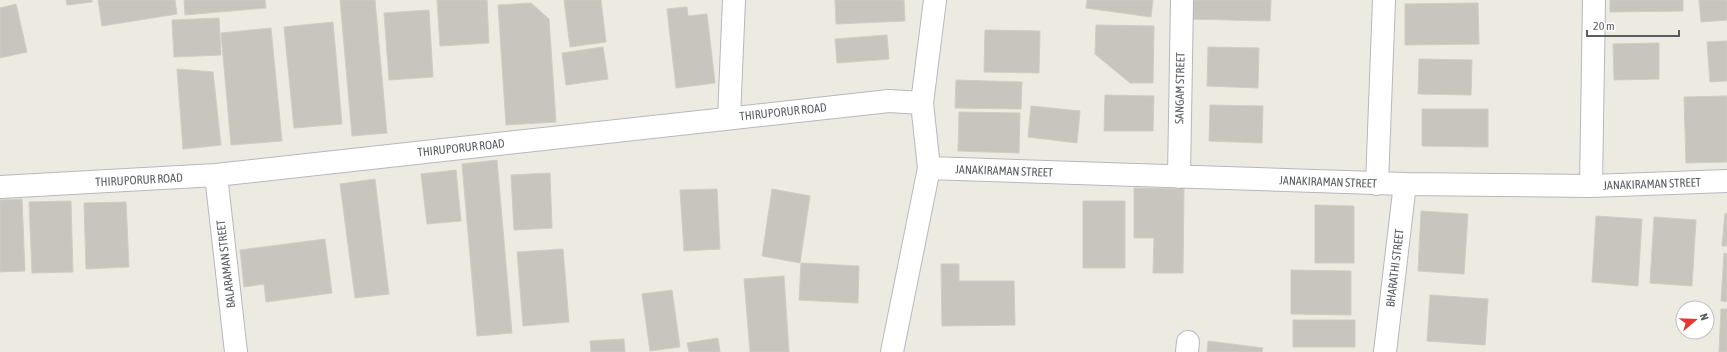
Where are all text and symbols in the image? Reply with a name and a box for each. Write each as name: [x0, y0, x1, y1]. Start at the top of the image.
scale bar: [1587, 12, 1679, 38]
text: 20 m: [1593, 19, 1615, 33]
street label: SANGAM STREET: [1172, 51, 1188, 124]
street label: THIRUPORUR ROAD: [739, 100, 828, 124]
street label: THIRUPORUR ROAD: [417, 136, 506, 160]
street label: JANAKIRAMAN STREET: [955, 162, 1054, 180]
street label: THIRUPORUR ROAD: [95, 171, 183, 189]
street label: JANAKIRAMAN STREET: [1279, 173, 1378, 191]
street label: JANAKIRAMAN STREET: [1603, 175, 1702, 193]
street label: BALARAMAN STREET: [214, 219, 238, 309]
street label: BHARATHI STREET: [1383, 227, 1407, 308]
north arrow: [1675, 300, 1715, 340]
text: N: [1698, 312, 1711, 322]

